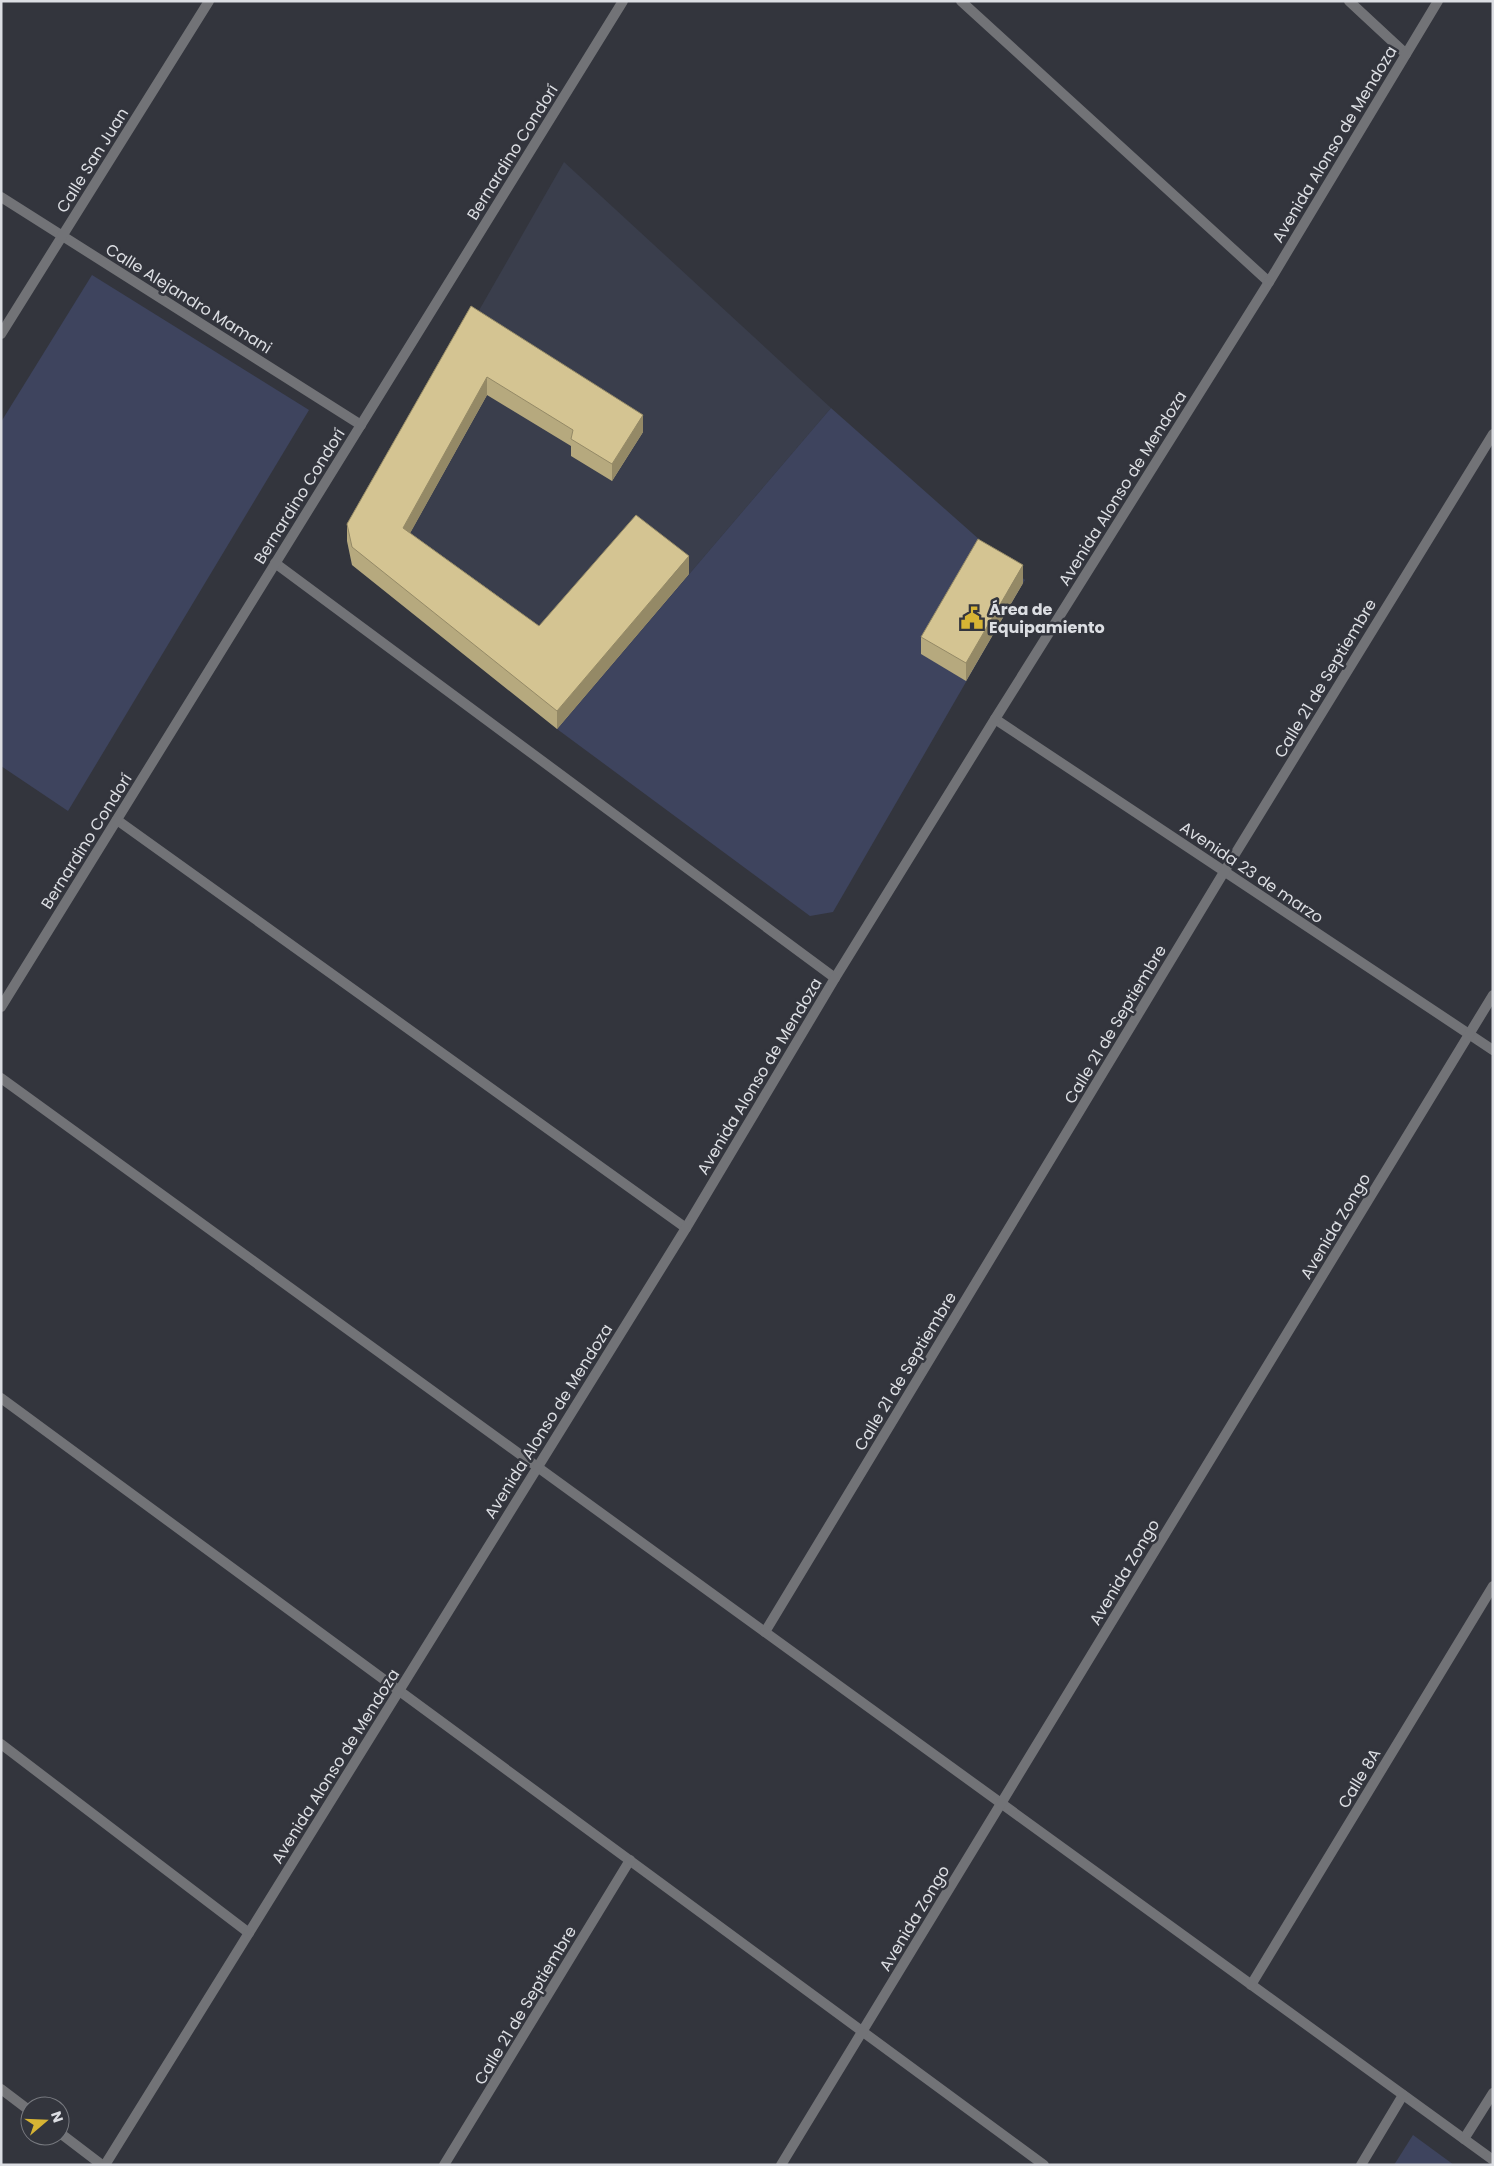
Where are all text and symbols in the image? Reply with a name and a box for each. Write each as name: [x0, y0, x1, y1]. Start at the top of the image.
street label: Avenida Alonso de Mendoza: [1266, 42, 1402, 247]
street label: Bernardino Condorí: [461, 80, 564, 225]
street label: Calle San Juan: [51, 103, 134, 217]
street label: Calle Alejandro Mamani: [101, 238, 276, 359]
street label: Avenida Alonso de Mendoza: [1053, 386, 1192, 590]
street label: Bernardino Condorí: [248, 424, 351, 569]
street label: Calle 21 de Septiembre: [1269, 594, 1382, 762]
place label: Área de Equipamiento: [989, 598, 1105, 639]
public building icon: Área de Equipamiento: [959, 605, 985, 631]
street label: Bernardino Condorí: [35, 769, 138, 914]
street label: Avenida 23 de marzo: [1175, 816, 1328, 929]
street label: Calle 21 de Septiembre: [1059, 940, 1172, 1108]
street label: Avenida Alonso de Mendoza: [691, 974, 827, 1179]
street label: Avenida Zongo: [1295, 1169, 1376, 1284]
street label: Calle 21 de Septiembre: [849, 1287, 962, 1455]
street label: Avenida Alonso de Mendoza: [479, 1319, 618, 1523]
street label: Avenida Zongo: [1084, 1515, 1165, 1630]
street label: Avenida Alonso de Mendoza: [266, 1664, 405, 1868]
street label: Calle 8A: [1333, 1744, 1386, 1813]
street label: Avenida Zongo: [874, 1861, 955, 1976]
street label: Calle 21 de Septiembre: [469, 1921, 582, 2089]
north arrow: [20, 2096, 70, 2146]
text: N: [46, 2109, 68, 2125]

